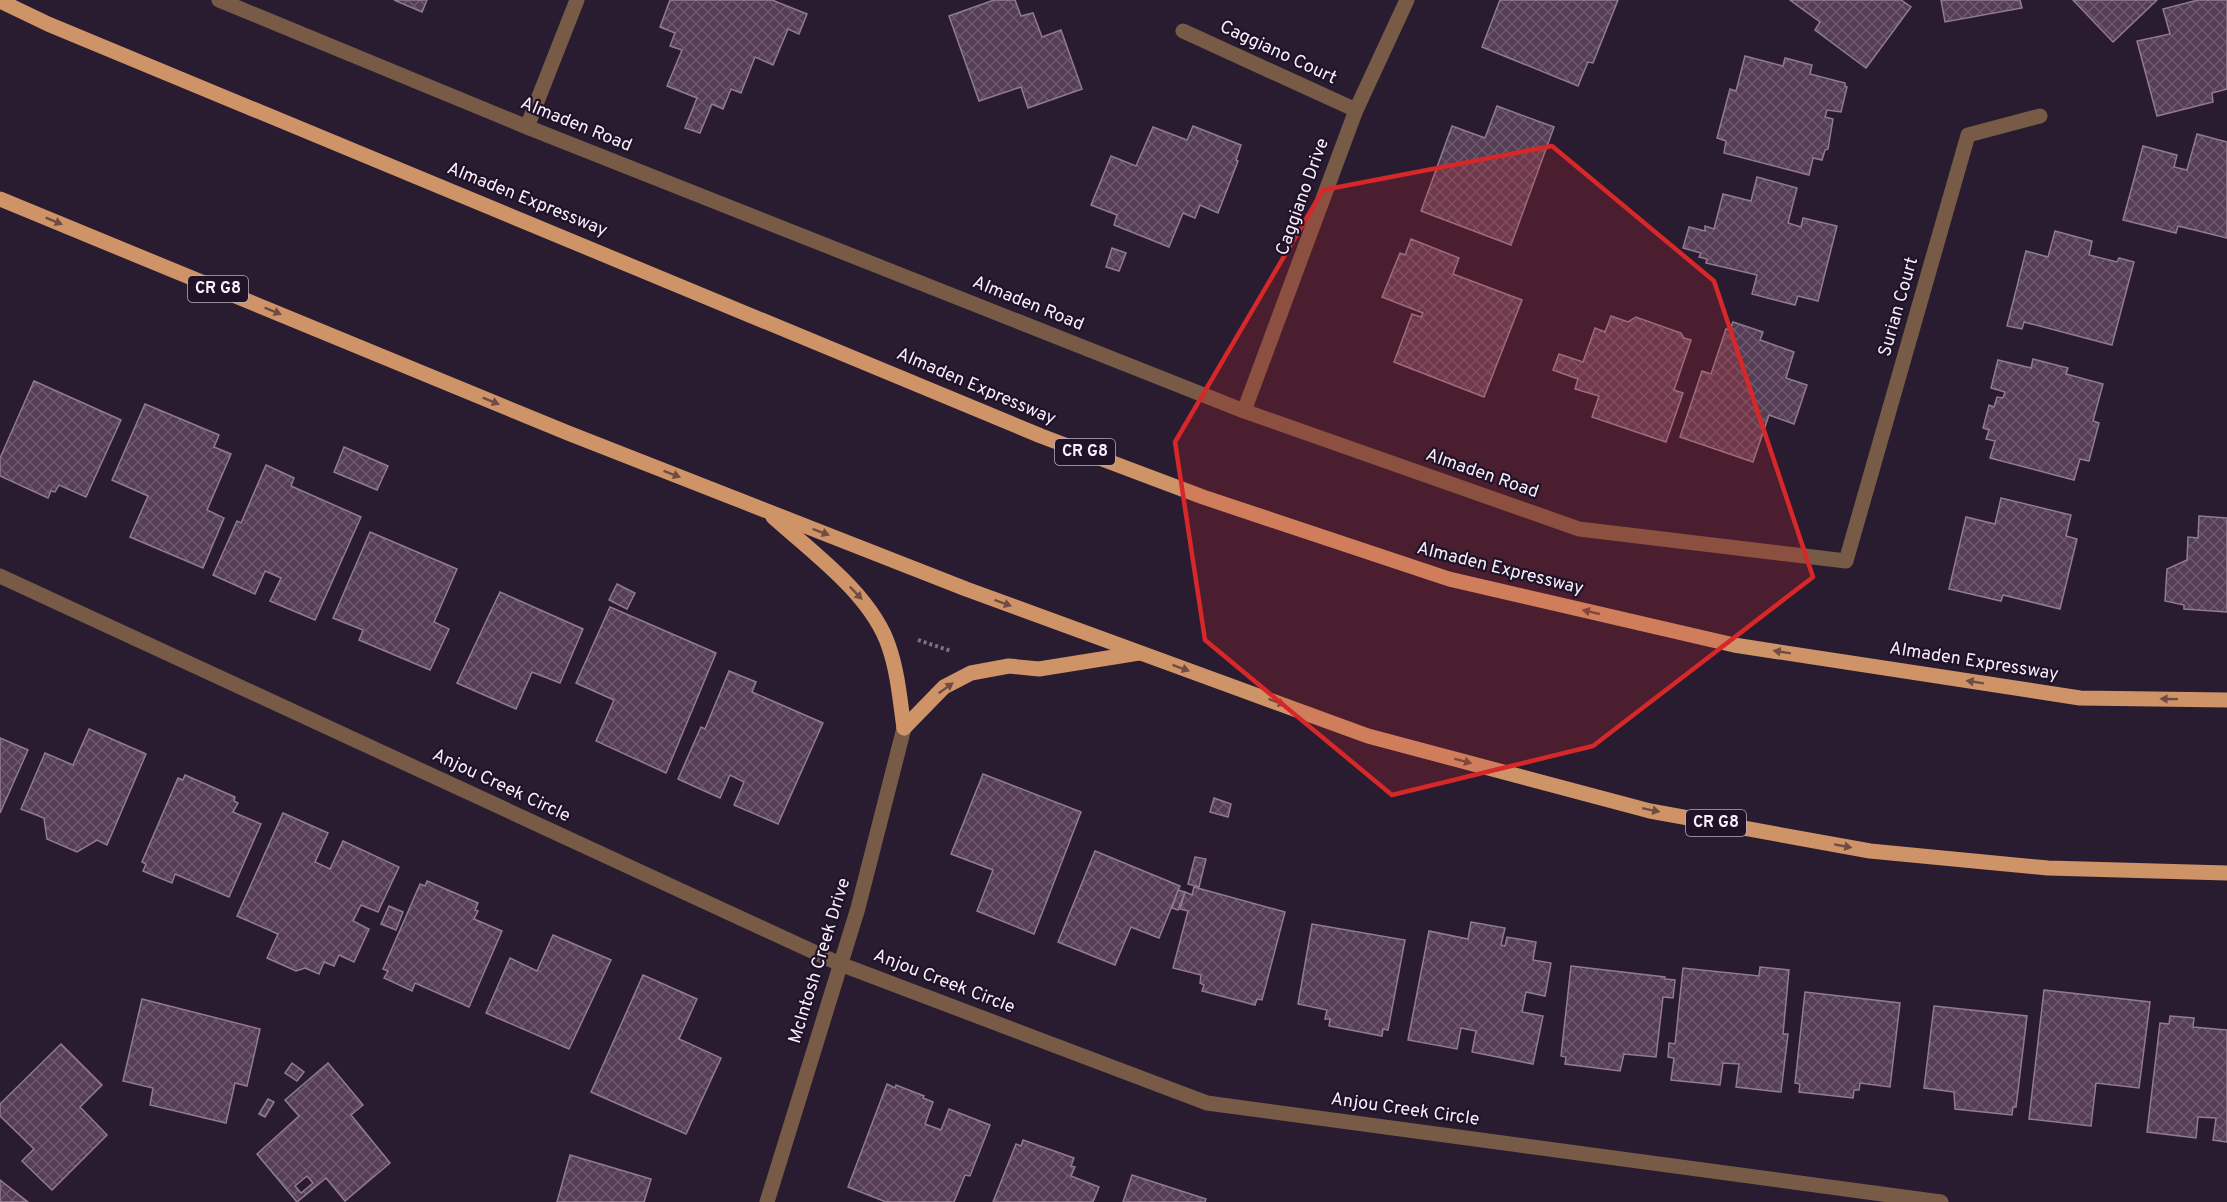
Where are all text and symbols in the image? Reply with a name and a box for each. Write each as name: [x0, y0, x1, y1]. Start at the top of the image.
street label: Caggiano Court: [1216, 16, 1340, 90]
street label: Almaden Road: [517, 92, 635, 158]
street label: Caggiano Drive: [1271, 135, 1335, 259]
street label: Almaden Expressway: [443, 157, 611, 243]
one-way arrow: [45, 217, 63, 226]
street label: Surian Court: [1874, 254, 1924, 360]
street label: Almaden Road: [969, 271, 1087, 337]
road number: CR G8: [188, 276, 248, 302]
one-way arrow: [265, 306, 283, 316]
street label: Almaden Expressway: [893, 343, 1059, 431]
one-way arrow: [482, 396, 500, 406]
road number: CR G8: [1055, 439, 1115, 465]
street label: Almaden Road: [1422, 444, 1542, 504]
one-way arrow: [663, 469, 681, 479]
one-way arrow: [812, 528, 830, 537]
street label: Almaden Expressway: [1414, 537, 1586, 601]
one-way arrow: [848, 586, 862, 600]
one-way arrow: [994, 598, 1012, 608]
one-way arrow: [1582, 607, 1601, 616]
street label: Almaden Expressway: [1888, 637, 2060, 687]
one-way arrow: [1772, 648, 1791, 657]
one-way arrow: [1172, 663, 1190, 673]
one-way arrow: [1965, 677, 1984, 686]
one-way arrow: [938, 682, 954, 694]
one-way arrow: [2159, 694, 2178, 704]
one-way arrow: [1268, 698, 1286, 708]
street label: Anjou Creek Circle: [428, 744, 574, 828]
one-way arrow: [1454, 757, 1472, 766]
one-way arrow: [1642, 806, 1660, 816]
road number: CR G8: [1686, 810, 1746, 836]
one-way arrow: [1834, 842, 1853, 851]
street label: McIntosh Creek Drive: [784, 875, 856, 1047]
street label: Anjou Creek Circle: [870, 944, 1018, 1020]
street label: Anjou Creek Circle: [1329, 1088, 1481, 1132]

